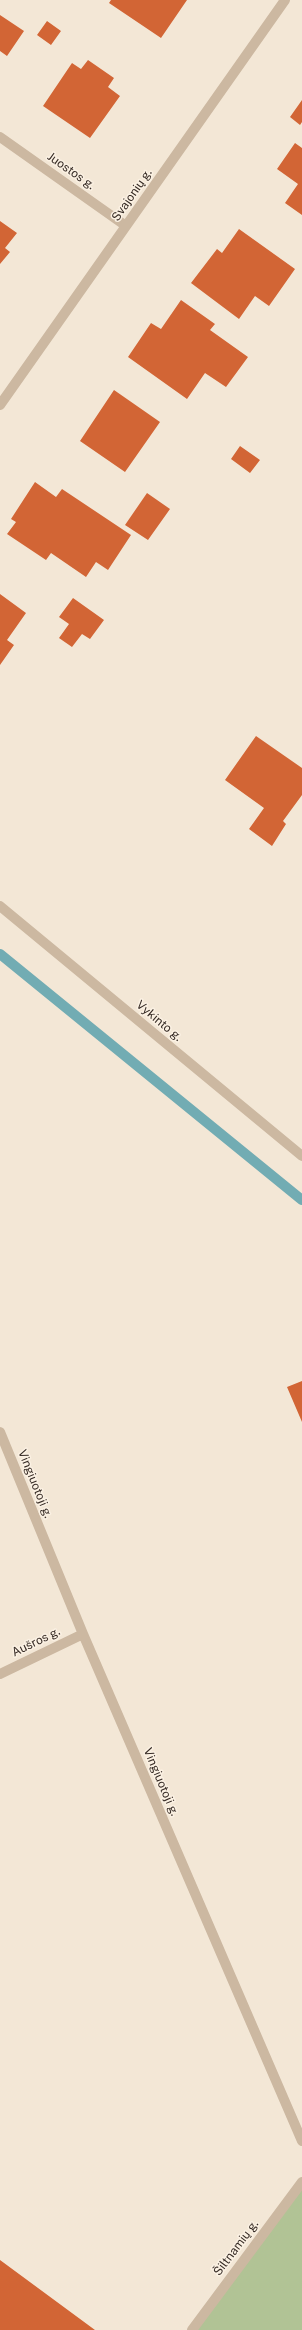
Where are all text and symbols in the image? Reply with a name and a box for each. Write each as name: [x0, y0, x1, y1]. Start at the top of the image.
street label: Juostos g.: [44, 149, 98, 193]
street label: Svajonių g.: [109, 166, 155, 224]
street label: Vykinto g.: [133, 998, 185, 1044]
street label: Vingiuotoji g.: [15, 1448, 55, 1520]
street label: Aušros g.: [9, 1624, 63, 1660]
street label: Vingiuotoji g.: [140, 1746, 182, 1818]
street label: Šiltnamių g.: [210, 2217, 262, 2279]

